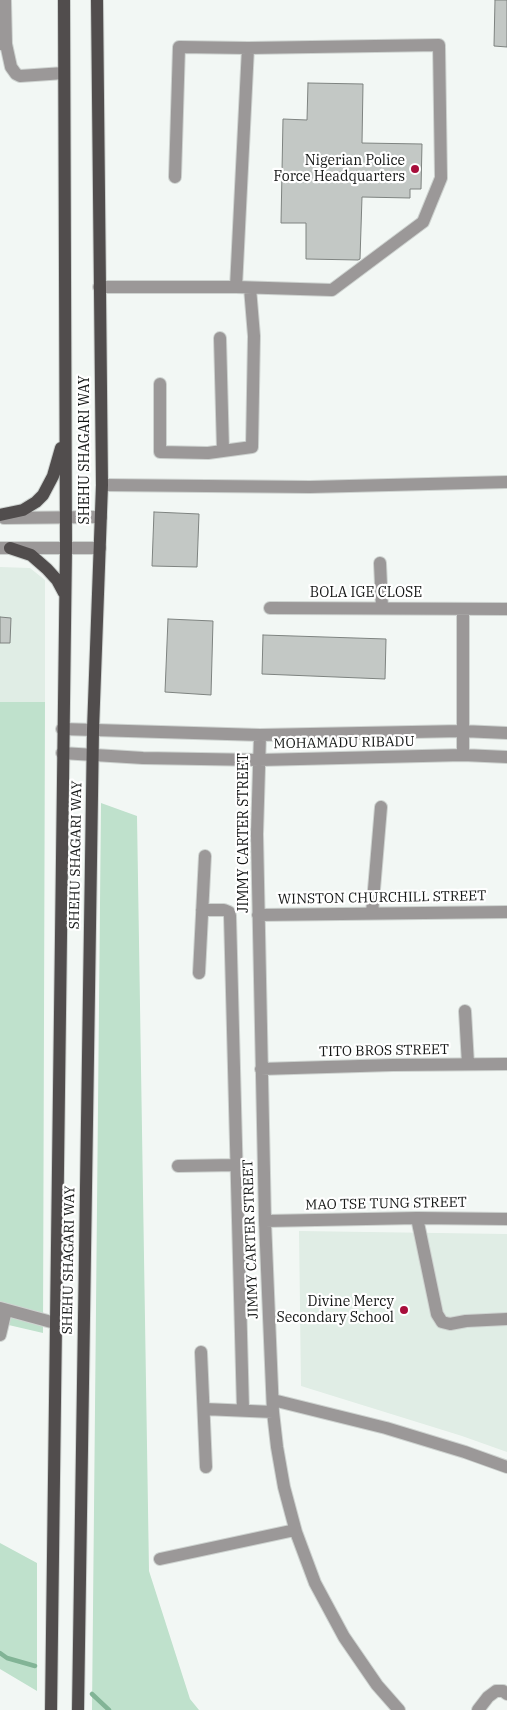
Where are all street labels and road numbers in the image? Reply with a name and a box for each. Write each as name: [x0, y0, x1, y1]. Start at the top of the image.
street label: SHEHU SHAGARI WAY: [77, 375, 93, 525]
street label: BOLA IGE CLOSE: [310, 585, 422, 601]
street label: MOHAMADU RIBADU: [273, 733, 415, 753]
street label: JIMMY CARTER STREET: [236, 753, 252, 913]
street label: SHEHU SHAGARI WAY: [66, 780, 86, 930]
street label: WINSTON CHURCHILL STREET: [278, 888, 486, 908]
street label: TITO BROS STREET: [319, 1041, 449, 1061]
street label: JIMMY CARTER STREET: [240, 1159, 262, 1319]
street label: SHEHU SHAGARI WAY: [59, 1185, 79, 1335]
street label: MAO TSE TUNG STREET: [305, 1194, 467, 1214]

